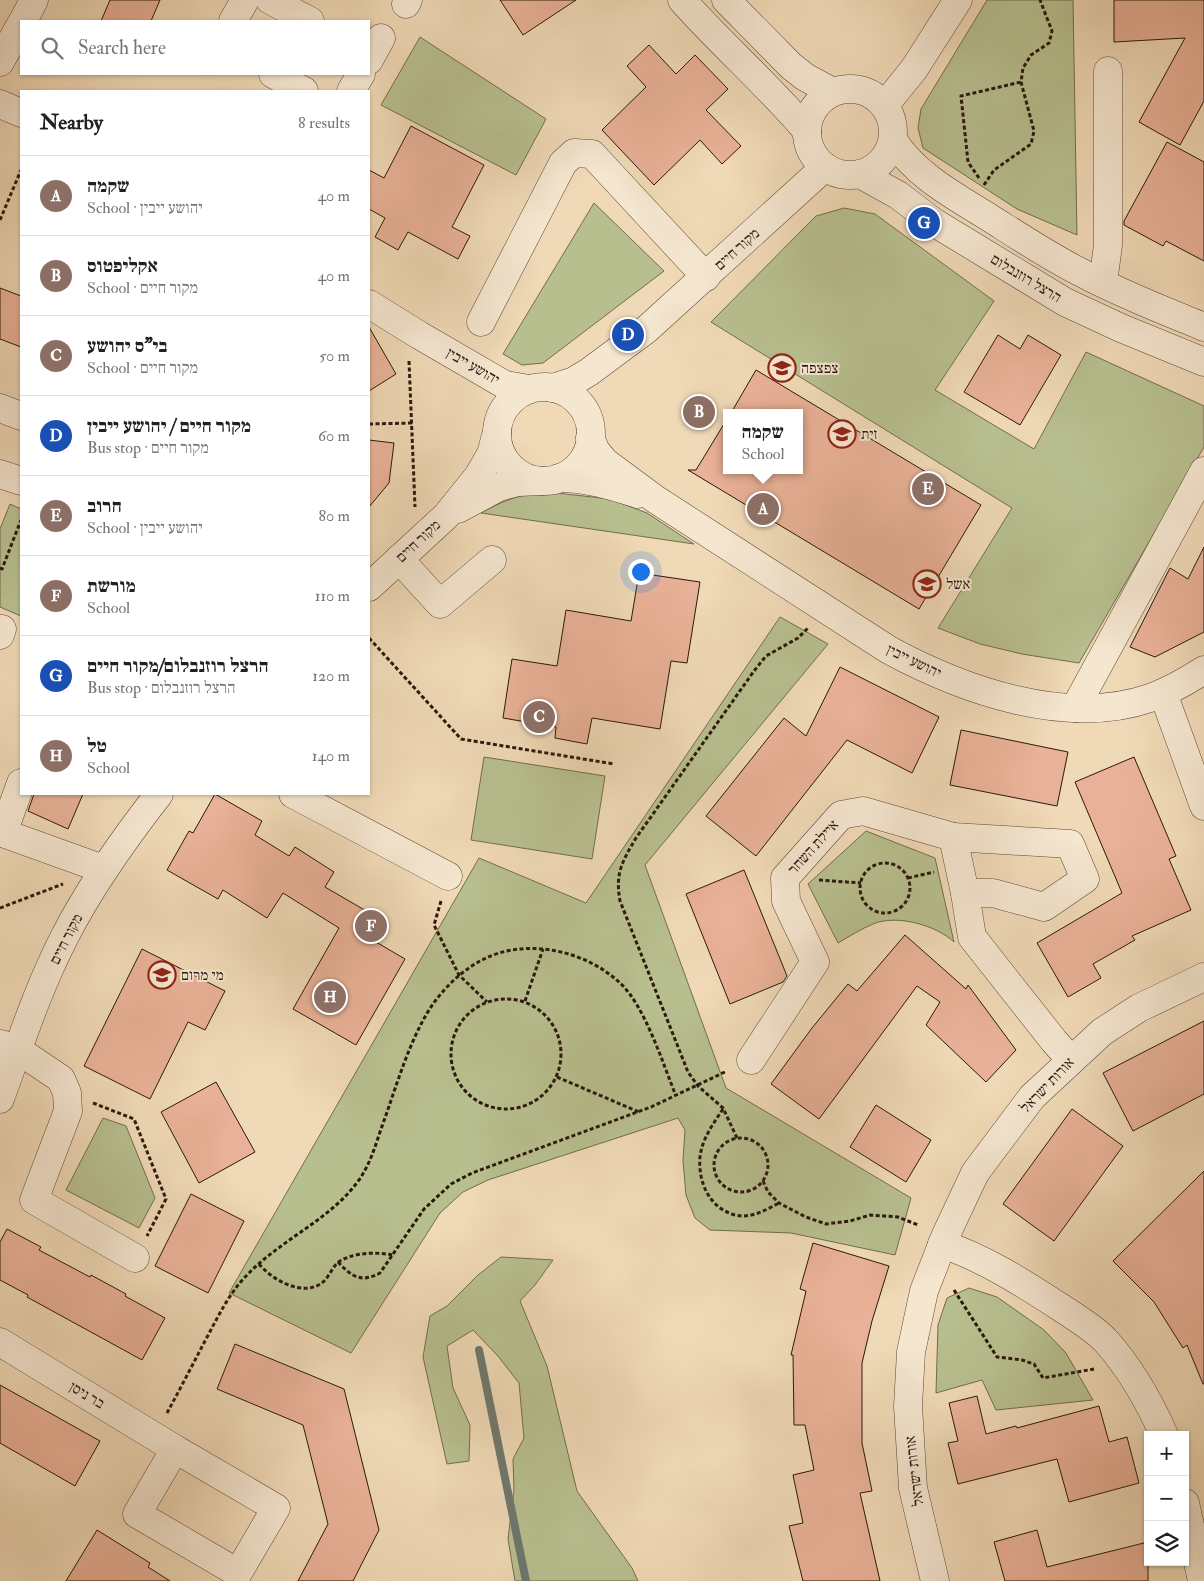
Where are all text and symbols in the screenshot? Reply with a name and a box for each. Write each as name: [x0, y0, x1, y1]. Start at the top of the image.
search box: [20, 20, 370, 75]
icon: search: [38, 34, 66, 62]
text: Search here: [78, 36, 166, 60]
text: Nearby: [40, 109, 103, 136]
text: 8 results: [298, 113, 350, 133]
text: שקמה: [87, 174, 129, 198]
text: A: [51, 186, 61, 206]
text: 40 m: [317, 186, 350, 206]
text: School · יהושע ייבין: [87, 198, 203, 218]
pin: G: [908, 204, 940, 242]
street label: מקור חיים: [711, 224, 764, 275]
street label: הרצל רוזנבלום: [987, 250, 1065, 307]
text: אקליפטוס: [87, 254, 158, 278]
text: B: [51, 266, 61, 286]
text: 40 m: [317, 266, 350, 286]
text: School · מקור חיים: [87, 278, 198, 298]
pin: D: [612, 316, 644, 354]
text: בי"ס יהושע: [87, 334, 168, 358]
street label: יהושע ייבין: [443, 344, 503, 389]
text: C: [50, 346, 62, 366]
text: 50 m: [319, 346, 350, 366]
school or university icon: צפצפה: [767, 353, 797, 383]
text: School · מקור חיים: [87, 358, 198, 378]
place label: צפצפה: [801, 359, 838, 378]
pin: B: [683, 393, 715, 431]
popup: [723, 409, 803, 474]
text: מקור חיים / יהושע ייבין: [87, 414, 251, 438]
school or university icon: זית: [827, 419, 857, 449]
text: שקמה: [741, 420, 784, 444]
place label: זית: [861, 425, 877, 444]
text: D: [49, 426, 63, 446]
text: 60 m: [318, 426, 350, 446]
text: Bus stop · מקור חיים: [87, 438, 209, 458]
text: School: [741, 444, 785, 464]
pin: E: [912, 470, 944, 508]
pin: A: [747, 490, 779, 528]
text: חרוב: [87, 494, 122, 518]
text: E: [50, 506, 62, 526]
text: 80 m: [319, 506, 350, 526]
street label: מקור חיים: [392, 516, 445, 567]
text: School · יהושע ייבין: [87, 518, 203, 538]
your location: [628, 559, 654, 585]
school or university icon: אשל: [912, 569, 942, 599]
text: מורשת: [87, 574, 136, 598]
place label: אשל: [946, 575, 970, 594]
text: F: [51, 586, 61, 606]
text: 110 m: [315, 586, 350, 606]
text: School: [87, 598, 130, 618]
street label: יהושע ייבין: [883, 640, 944, 683]
text: הרצל רוזנבלום/מקור חיים: [87, 654, 269, 678]
text: G: [49, 666, 63, 686]
text: 120 m: [312, 666, 350, 686]
text: Bus stop · הרצל רוזנבלום: [87, 678, 236, 698]
pin: C: [523, 698, 555, 736]
text: טל: [87, 734, 107, 758]
text: H: [49, 746, 63, 766]
text: 140 m: [312, 746, 350, 766]
text: School: [87, 758, 130, 778]
street label: איילת השחר: [784, 816, 843, 879]
pin: F: [355, 907, 387, 945]
street label: מקור חיים: [46, 911, 87, 968]
school or university icon: מי מרום: [147, 960, 177, 990]
place label: מי מרום: [181, 966, 224, 985]
pin: H: [314, 978, 346, 1016]
street label: אורות ישראל: [1016, 1053, 1079, 1117]
street label: בר ניסן: [66, 1378, 108, 1413]
map controls: [1144, 1431, 1189, 1566]
button: +: [1144, 1431, 1189, 1476]
street label: אורות ישראל: [901, 1435, 928, 1507]
button: −: [1144, 1476, 1189, 1521]
button: layers: [1144, 1521, 1189, 1566]

